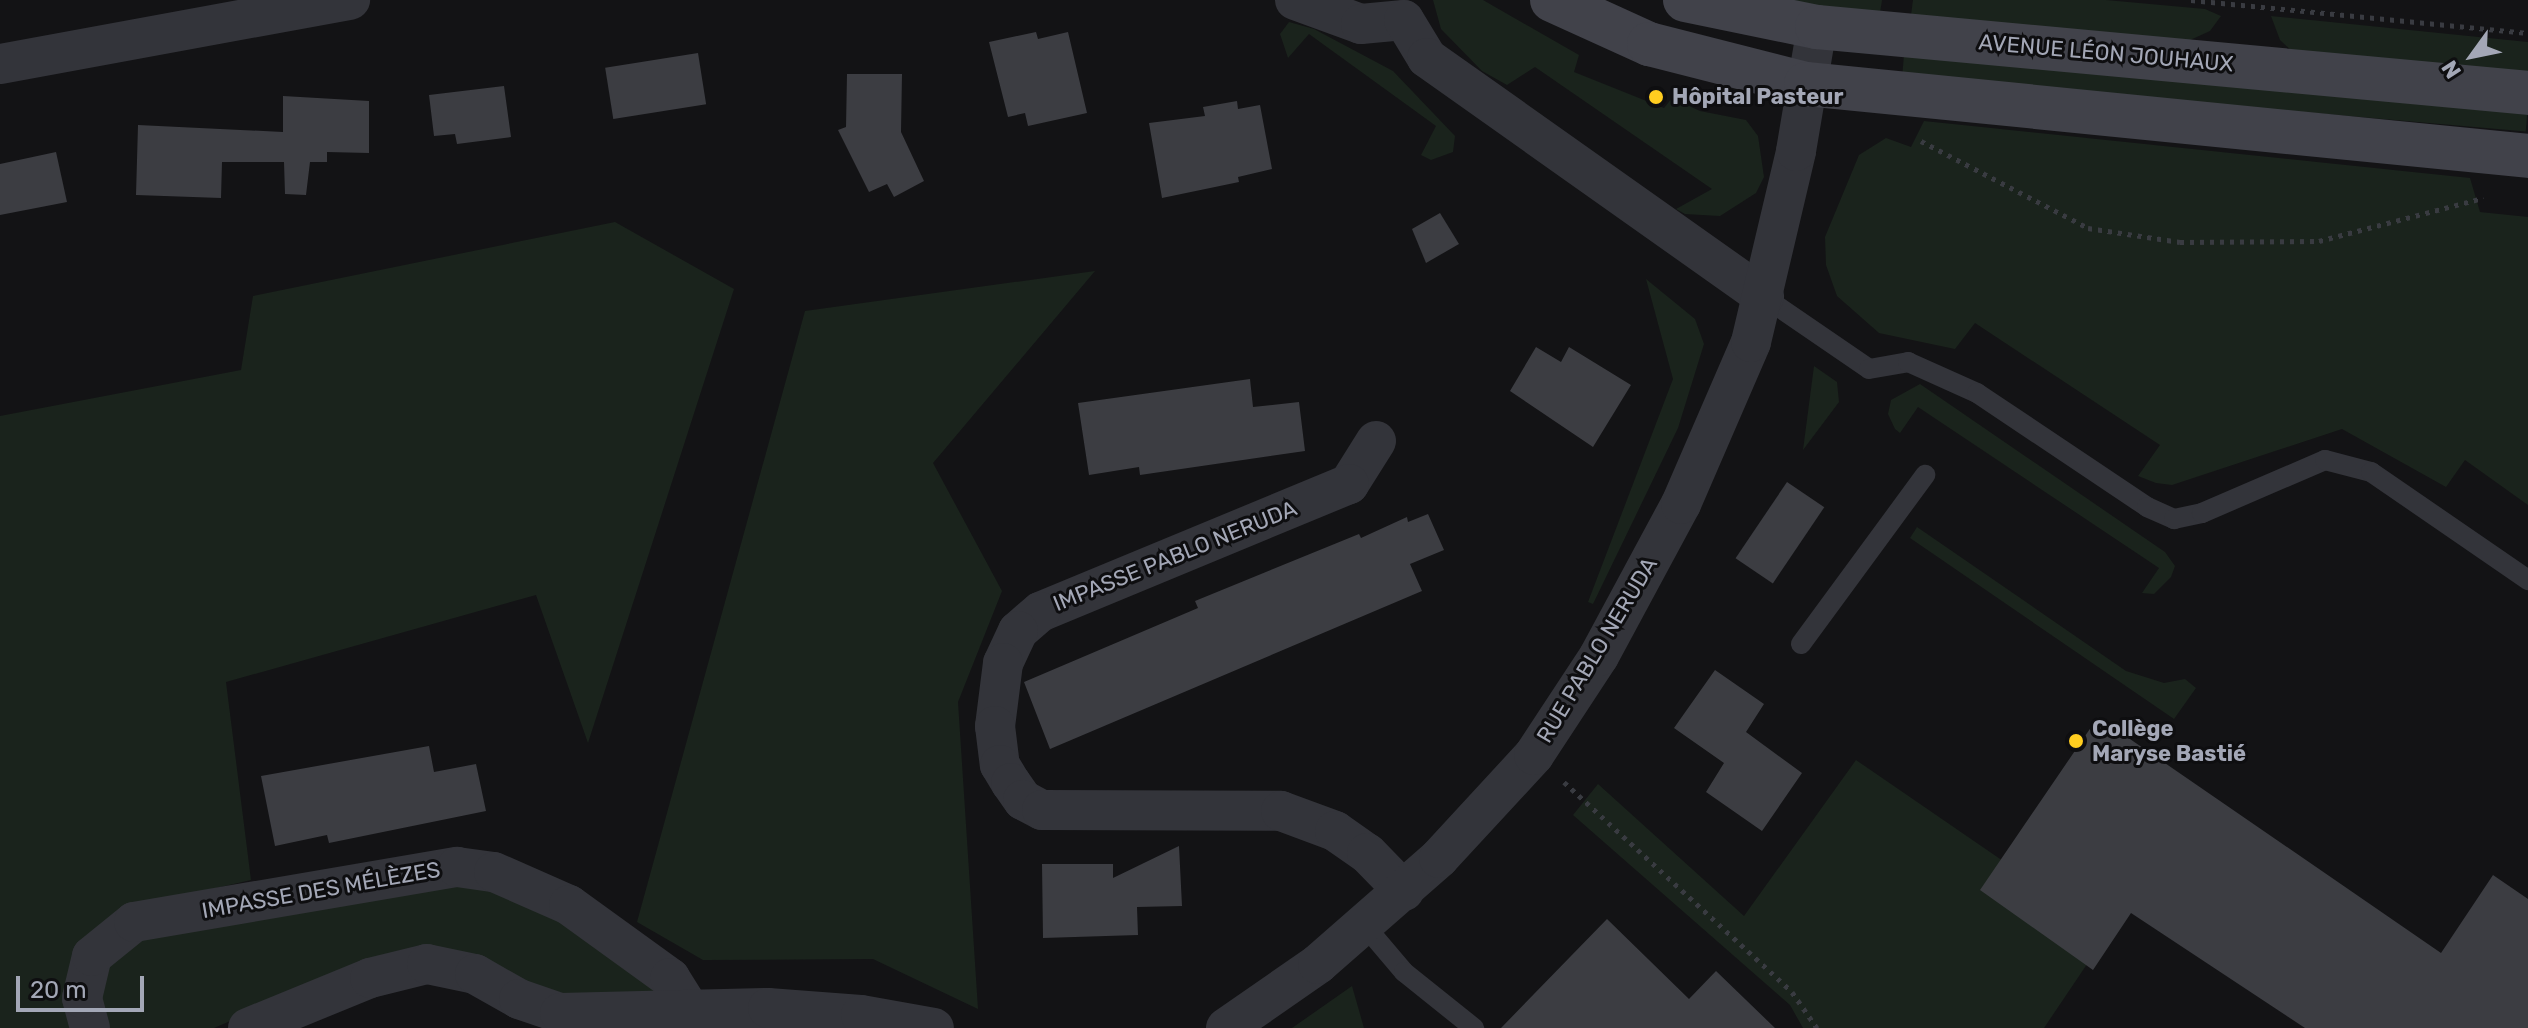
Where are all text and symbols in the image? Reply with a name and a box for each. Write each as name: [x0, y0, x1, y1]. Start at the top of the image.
north arrow: [2432, 16, 2512, 96]
street label: AVENUE LÉON JOUHAUX: [1977, 29, 2235, 77]
text: N: [2436, 55, 2467, 83]
place label: Hôpital Pasteur: [1672, 84, 1843, 110]
marker: Hôpital Pasteur: [1647, 88, 1665, 106]
street label: IMPASSE PABLO NERUDA: [1049, 495, 1301, 617]
street label: RUE PABLO NERUDA: [1531, 552, 1663, 748]
place label: Collège Maryse Bastié: [2092, 715, 2246, 766]
marker: Collège Maryse Bastié: [2067, 732, 2085, 750]
street label: IMPASSE DES MÉLÈZES: [200, 856, 442, 924]
scale bar: [20, 960, 148, 1010]
text: 20 m: [30, 976, 87, 1004]

